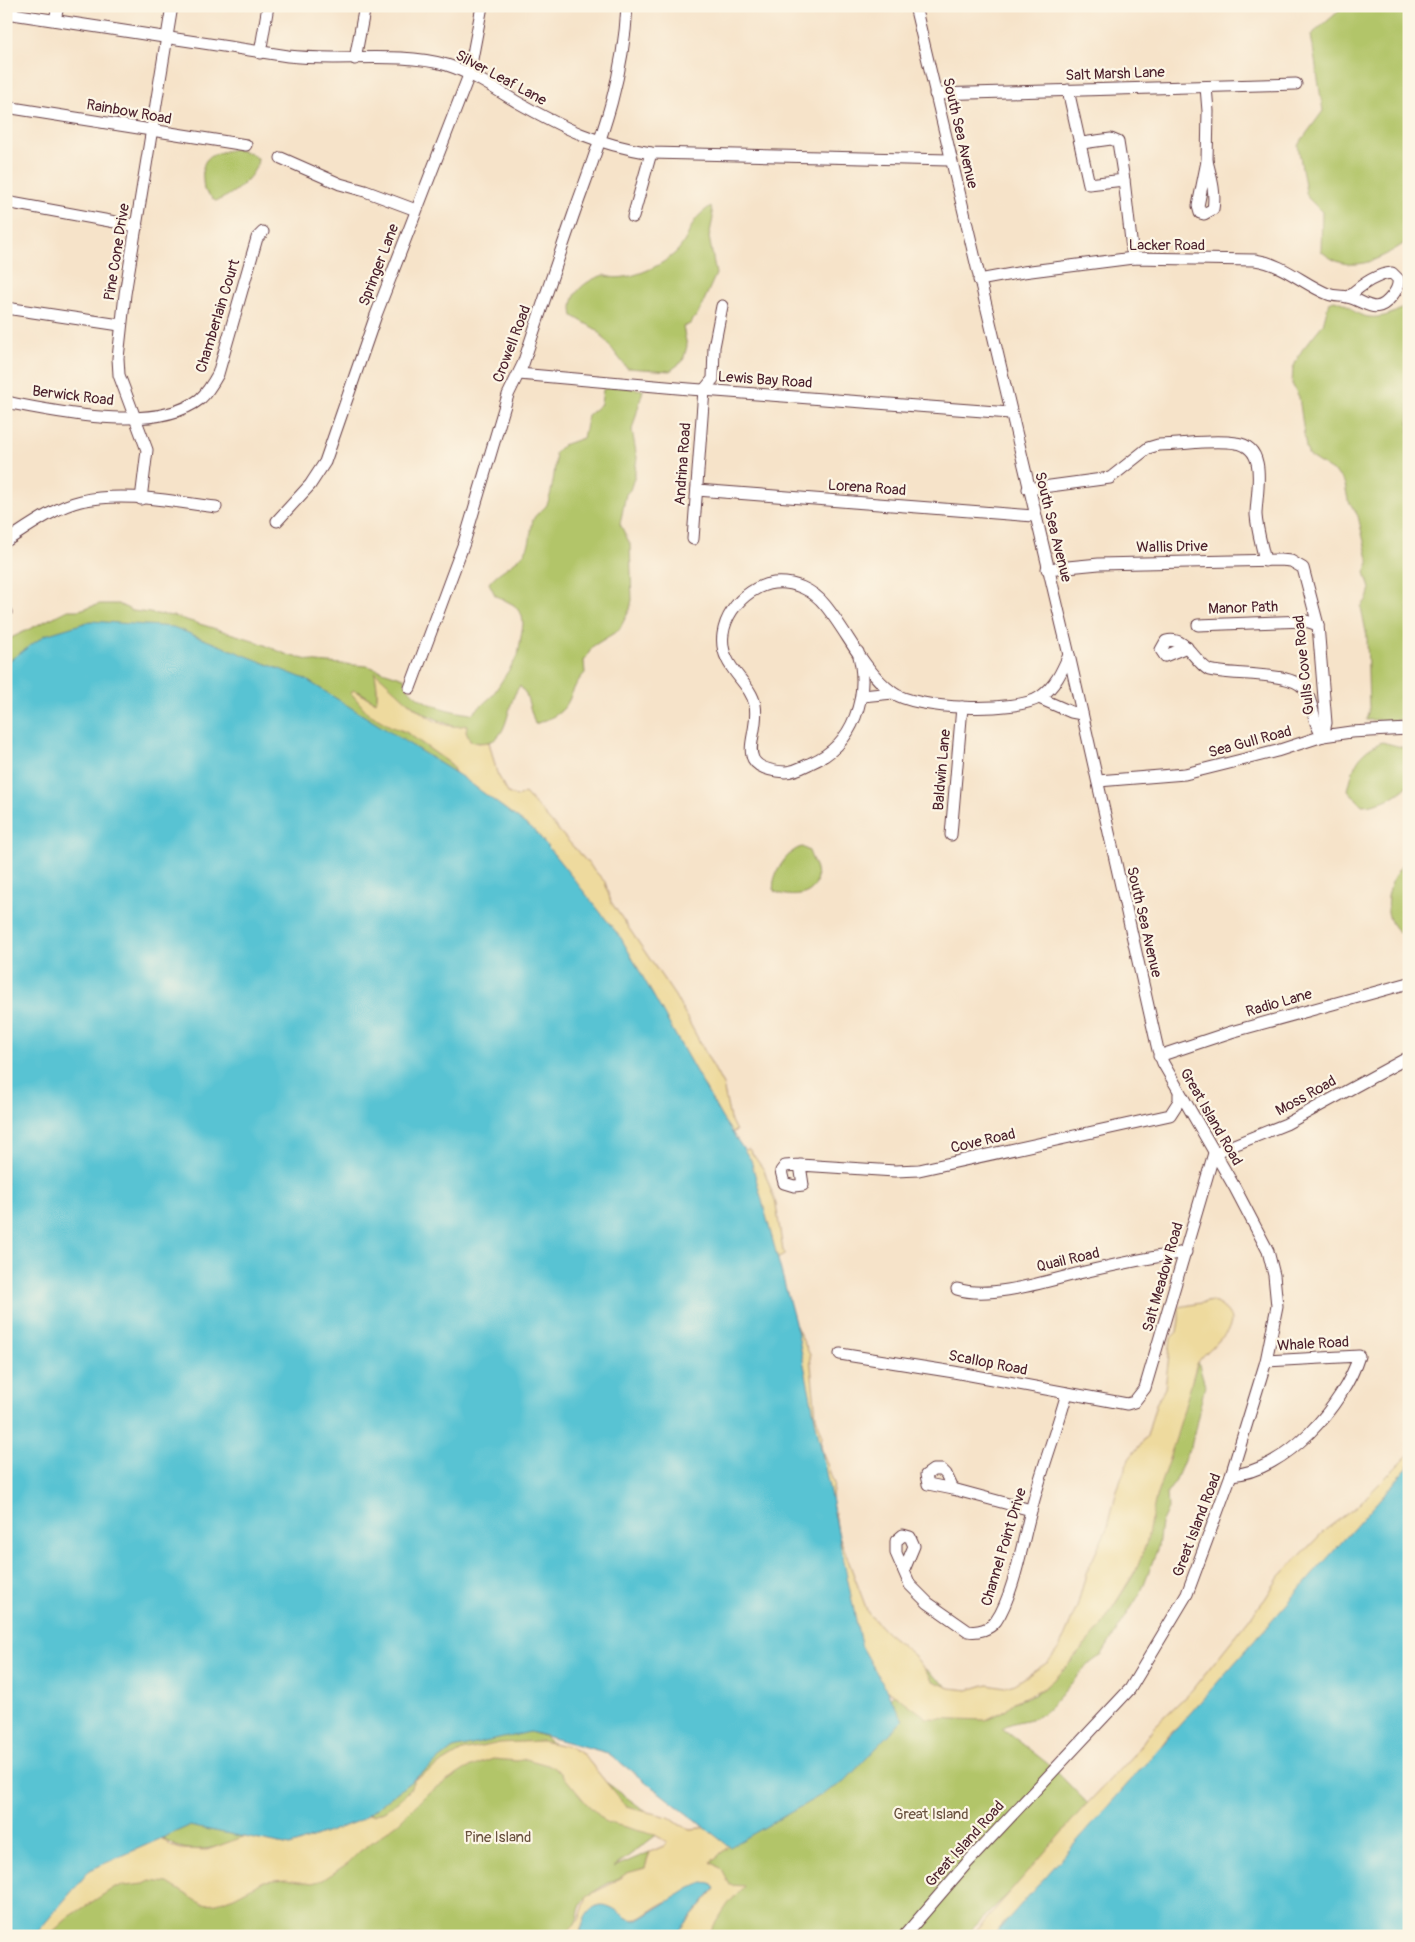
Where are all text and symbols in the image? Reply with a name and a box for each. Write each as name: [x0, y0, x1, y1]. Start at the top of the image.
street label: Silver Leaf Lane: [452, 46, 550, 110]
street label: Salt Marsh Lane: [1065, 63, 1166, 85]
street label: South Sea Avenue: [938, 76, 982, 191]
street label: Rainbow Road: [85, 95, 173, 129]
street label: Pine Cone Drive: [100, 201, 134, 302]
street label: Springer Lane: [355, 221, 404, 309]
street label: Lacker Road: [1129, 236, 1205, 255]
street label: Chamberlain Court: [192, 256, 245, 375]
street label: Crowell Road: [489, 303, 535, 385]
street label: Lewis Bay Road: [717, 367, 813, 393]
street label: Berwick Road: [31, 382, 115, 410]
street label: Andrina Road: [671, 422, 695, 506]
street label: South Sea Avenue: [1030, 470, 1076, 585]
street label: Lorena Road: [827, 476, 907, 500]
street label: Wallis Drive: [1136, 537, 1209, 557]
street label: Manor Path: [1208, 597, 1278, 619]
street label: Gulls Cove Road: [1289, 614, 1319, 716]
street label: Sea Gull Road: [1206, 722, 1294, 762]
street label: Baldwin Lane: [929, 728, 955, 812]
street label: South Sea Avenue: [1122, 865, 1166, 980]
street label: Radio Lane: [1244, 984, 1315, 1021]
street label: Great Island Road: [1175, 1065, 1247, 1169]
street label: Moss Road: [1272, 1072, 1340, 1120]
street label: Cove Road: [949, 1124, 1017, 1158]
street label: Salt Meadow Road: [1138, 1220, 1188, 1334]
street label: Quail Road: [1035, 1244, 1101, 1276]
street label: Whale Road: [1276, 1333, 1350, 1355]
street label: Scallop Road: [947, 1346, 1029, 1380]
street label: Great Island Road: [1169, 1471, 1225, 1579]
street label: Channel Point Drive: [977, 1485, 1031, 1608]
street label: Great Island Road: [921, 1797, 1009, 1891]
park label: Great Island: [893, 1805, 969, 1824]
park label: Pine Island: [465, 1828, 531, 1847]

